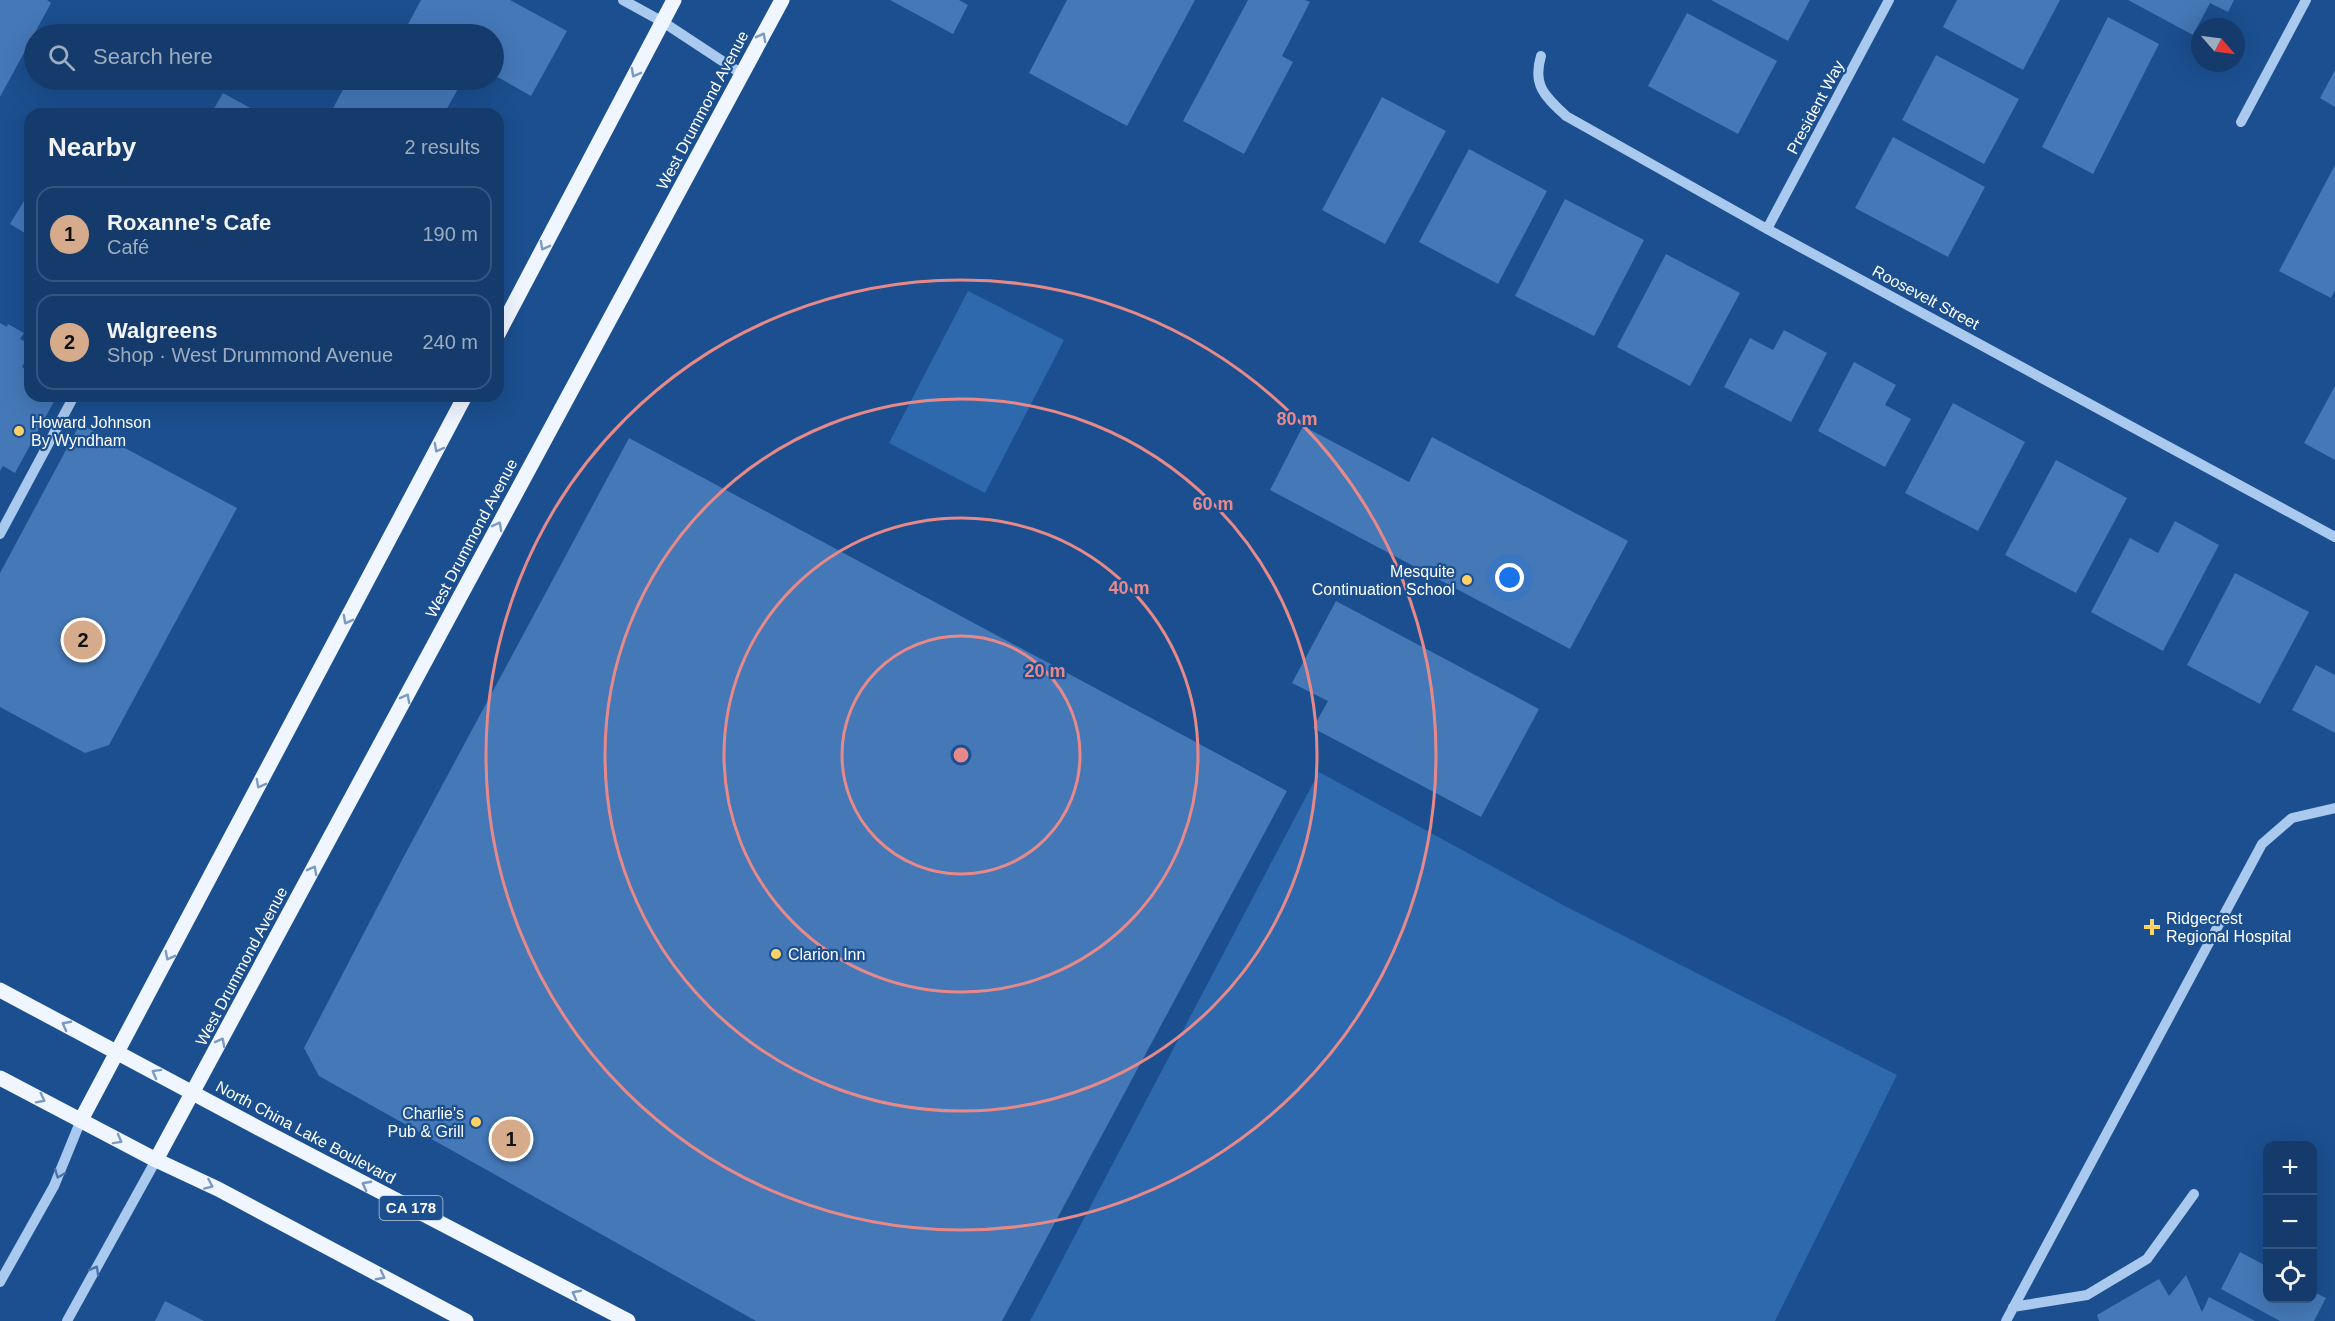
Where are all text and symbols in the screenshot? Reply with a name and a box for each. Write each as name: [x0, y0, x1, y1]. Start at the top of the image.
north arrow: [2191, 18, 2245, 72]
search box: [24, 24, 504, 90]
street label: West Drummond Avenue: [653, 28, 752, 192]
one-way arrow: [755, 33, 766, 43]
icon: search: [45, 41, 78, 74]
text: Search here: [93, 44, 213, 69]
street label: President Way: [1784, 58, 1847, 157]
one-way arrow: [631, 67, 642, 78]
text: Nearby: [48, 132, 136, 162]
text: 2 results: [404, 136, 480, 158]
text: Roxanne's Cafe: [107, 210, 271, 235]
text: 1: [64, 223, 75, 245]
text: 190 m: [422, 223, 478, 245]
text: Café: [107, 236, 149, 258]
one-way arrow: [540, 240, 551, 250]
street label: Roosevelt Street: [1870, 262, 1982, 333]
text: Walgreens: [107, 318, 217, 343]
text: 2: [64, 331, 75, 353]
text: 240 m: [422, 331, 478, 353]
text: Shop · West Drummond Avenue: [107, 344, 393, 366]
text: 80 m: [1276, 409, 1318, 429]
place label: Howard Johnson By Wyndham: [31, 414, 151, 449]
marker: Howard Johnson By Wyndham: [12, 424, 26, 438]
one-way arrow: [434, 441, 445, 452]
street label: West Drummond Avenue: [422, 456, 521, 620]
text: 60 m: [1192, 494, 1234, 514]
one-way arrow: [491, 522, 502, 533]
place label: Mesquite Continuation School: [1312, 563, 1455, 598]
your location: [1495, 563, 1524, 592]
marker: Mesquite Continuation School: [1460, 573, 1474, 587]
text: 40 m: [1108, 578, 1150, 598]
one-way arrow: [343, 614, 354, 624]
pin: 2: [64, 618, 103, 662]
text: 20 m: [1024, 661, 1066, 681]
one-way arrow: [399, 694, 410, 704]
centre of rings: [951, 745, 971, 765]
one-way arrow: [256, 778, 267, 788]
one-way arrow: [306, 866, 317, 876]
street label: West Drummond Avenue: [192, 884, 291, 1048]
place label: Ridgecrest Regional Hospital: [2166, 910, 2291, 945]
marker: Ridgecrest Regional Hospital: [2143, 918, 2161, 936]
place label: Clarion Inn: [788, 946, 865, 963]
marker: Clarion Inn: [769, 947, 783, 961]
one-way arrow: [165, 950, 176, 961]
one-way arrow: [61, 1021, 72, 1032]
one-way arrow: [214, 1038, 225, 1048]
one-way arrow: [152, 1069, 162, 1080]
street label: North China Lake Boulevard: [213, 1078, 398, 1187]
one-way arrow: [34, 1092, 45, 1103]
place label: Charlie's Pub & Grill: [388, 1105, 464, 1140]
marker: Charlie's Pub & Grill: [469, 1115, 483, 1129]
pin: 1: [492, 1116, 530, 1162]
one-way arrow: [112, 1133, 123, 1144]
map controls: [2263, 1141, 2317, 1303]
button: +: [2263, 1141, 2317, 1195]
one-way arrow: [54, 1167, 66, 1178]
one-way arrow: [203, 1177, 214, 1189]
one-way arrow: [361, 1180, 372, 1192]
button: −: [2263, 1195, 2317, 1249]
road number: CA 178: [380, 1196, 442, 1220]
button: locate: [2263, 1249, 2317, 1303]
one-way arrow: [88, 1266, 99, 1276]
one-way arrow: [375, 1269, 386, 1280]
one-way arrow: [572, 1290, 583, 1301]

